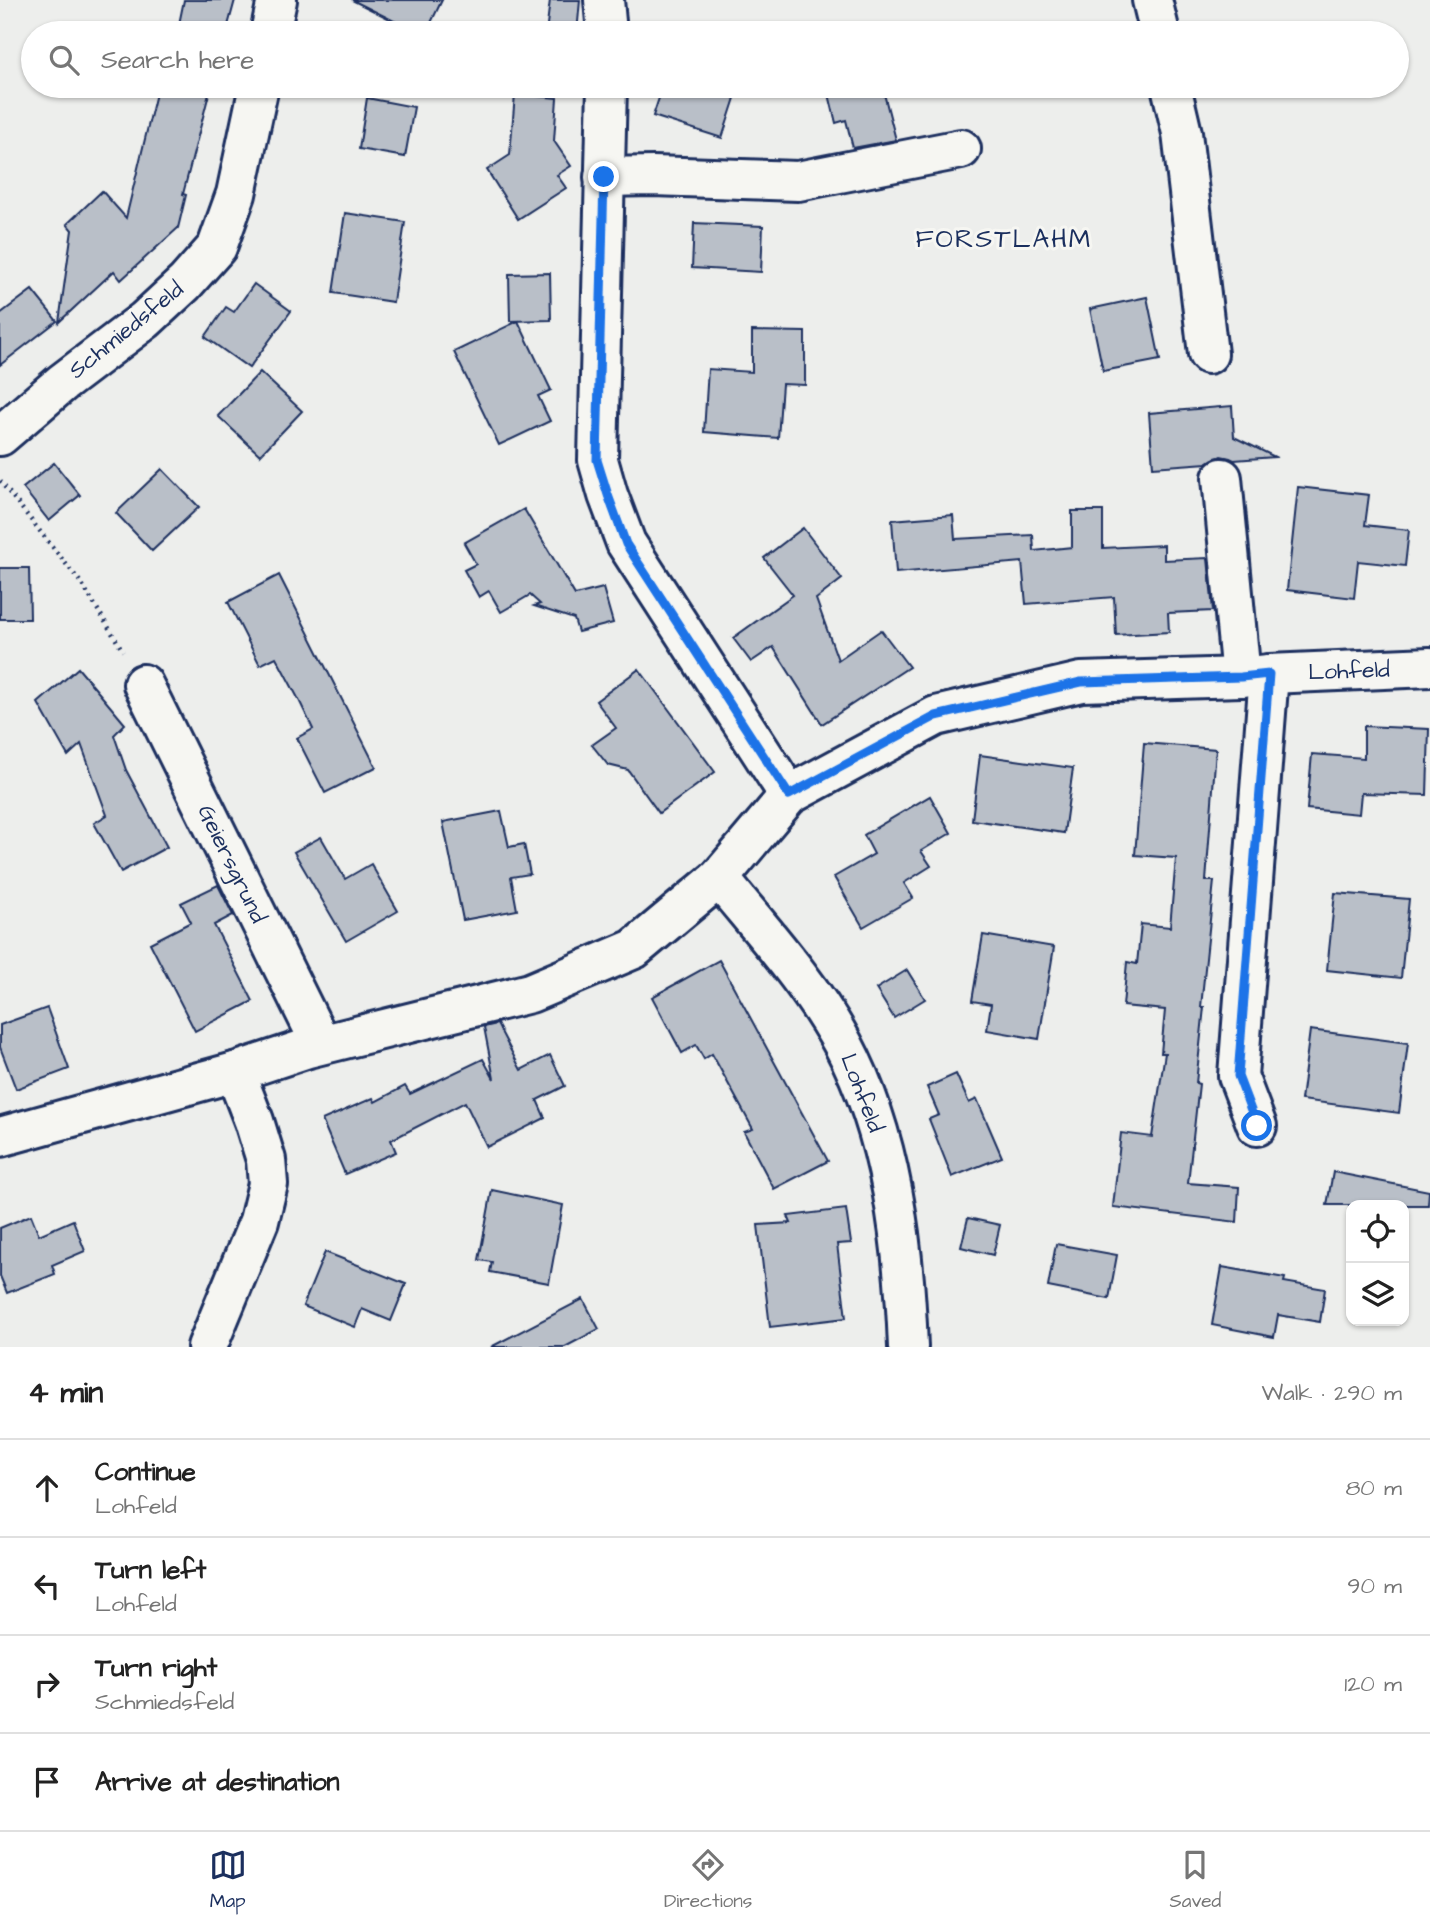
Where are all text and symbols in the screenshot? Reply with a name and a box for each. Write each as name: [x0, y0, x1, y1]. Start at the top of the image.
search box: [21, 21, 1409, 98]
icon: search: [45, 41, 83, 79]
text: Search here: [101, 42, 254, 78]
route end: [588, 161, 619, 192]
district label: FORSTLAHM: [916, 221, 1092, 257]
street label: Schmiedsfeld: [62, 274, 190, 386]
street label: Lohfeld: [1308, 654, 1391, 688]
street label: Geiersgrund: [189, 799, 275, 929]
street label: Lohfeld: [832, 1049, 892, 1137]
route start: [1241, 1110, 1272, 1141]
map controls: [1346, 1200, 1409, 1326]
button: locate: [1346, 1200, 1409, 1263]
button: layers: [1346, 1263, 1409, 1326]
text: 4 min: [28, 1372, 103, 1414]
text: Walk · 290 m: [1261, 1377, 1402, 1409]
text: Continue: [95, 1454, 196, 1490]
icon: ahead: [28, 1469, 66, 1507]
text: 80 m: [1345, 1472, 1402, 1504]
text: Lohfeld: [95, 1490, 177, 1522]
text: Turn left: [95, 1552, 206, 1588]
icon: left: [28, 1567, 66, 1605]
text: 90 m: [1347, 1570, 1402, 1602]
text: Lohfeld: [95, 1588, 177, 1620]
text: Turn right: [95, 1650, 217, 1686]
icon: right: [28, 1665, 66, 1703]
text: 120 m: [1344, 1668, 1402, 1700]
text: Schmiedsfeld: [95, 1686, 234, 1718]
icon: arrive: [28, 1763, 66, 1801]
text: Arrive at destination: [95, 1764, 340, 1800]
tab: Map: [209, 1846, 247, 1915]
tab: Directions: [664, 1846, 752, 1915]
tab: Saved: [1170, 1846, 1221, 1915]

